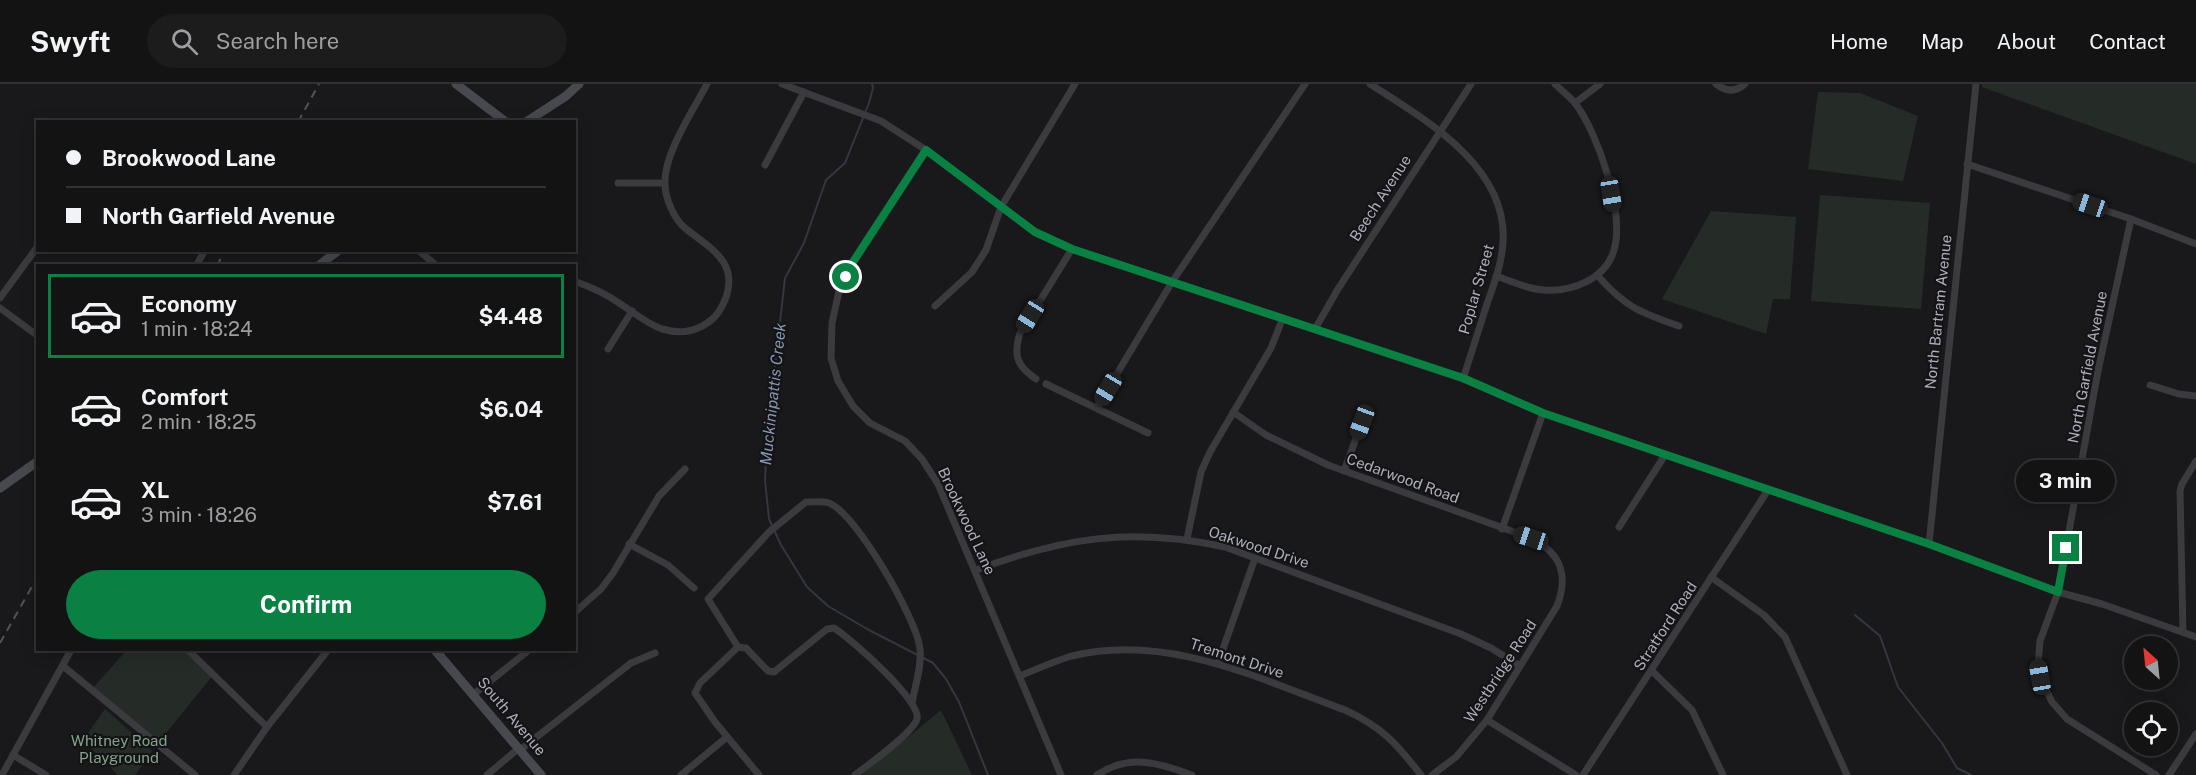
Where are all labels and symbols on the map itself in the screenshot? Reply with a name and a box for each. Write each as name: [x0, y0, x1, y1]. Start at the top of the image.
street label: Beech Avenue: [1346, 152, 1414, 244]
car: [1599, 175, 1623, 213]
car: [2070, 191, 2110, 219]
street label: North Bartram Avenue: [1921, 234, 1955, 390]
street label: Poplar Street: [1455, 242, 1497, 336]
route start: [832, 263, 859, 290]
street label: North Garfield Avenue: [2064, 289, 2110, 445]
car: [1013, 296, 1047, 336]
water label: Muckinipattis Creek: [756, 321, 790, 466]
car: [1091, 369, 1125, 409]
car: [1347, 402, 1377, 442]
street label: Cedarwood Road: [1344, 450, 1462, 506]
callout: 3 min: [2016, 461, 2116, 503]
street label: Brookwood Lane: [935, 465, 999, 577]
street label: Oakwood Drive: [1207, 523, 1311, 571]
car: [1511, 524, 1551, 552]
route end: [2052, 534, 2079, 561]
street label: Stratford Road: [1630, 578, 1700, 674]
street label: Westbridge Road: [1460, 616, 1540, 726]
street label: Tremont Drive: [1188, 635, 1286, 681]
north arrow: [2124, 636, 2178, 690]
car: [2028, 658, 2052, 696]
street label: South Avenue: [474, 673, 550, 759]
park label: Whitney Road Playground: [71, 732, 167, 766]

